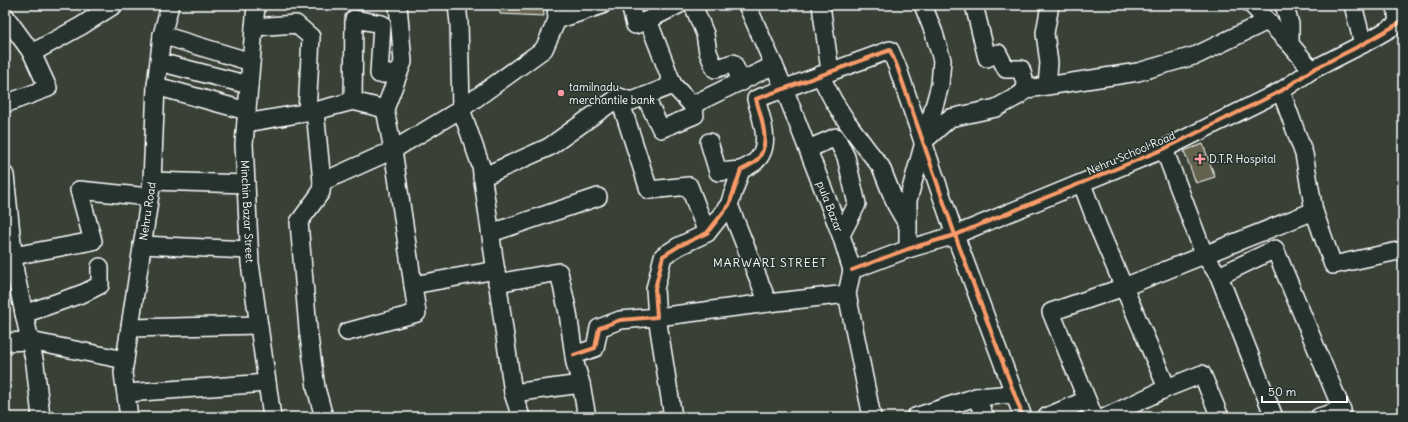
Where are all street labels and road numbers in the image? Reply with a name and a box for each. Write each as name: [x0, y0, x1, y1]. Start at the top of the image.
street label: Nehru School Road: [1085, 128, 1178, 178]
street label: Minchin Bazar Street: [238, 160, 257, 263]
street label: pula Bazar: [814, 179, 846, 234]
street label: Nehru Road: [136, 180, 159, 242]

